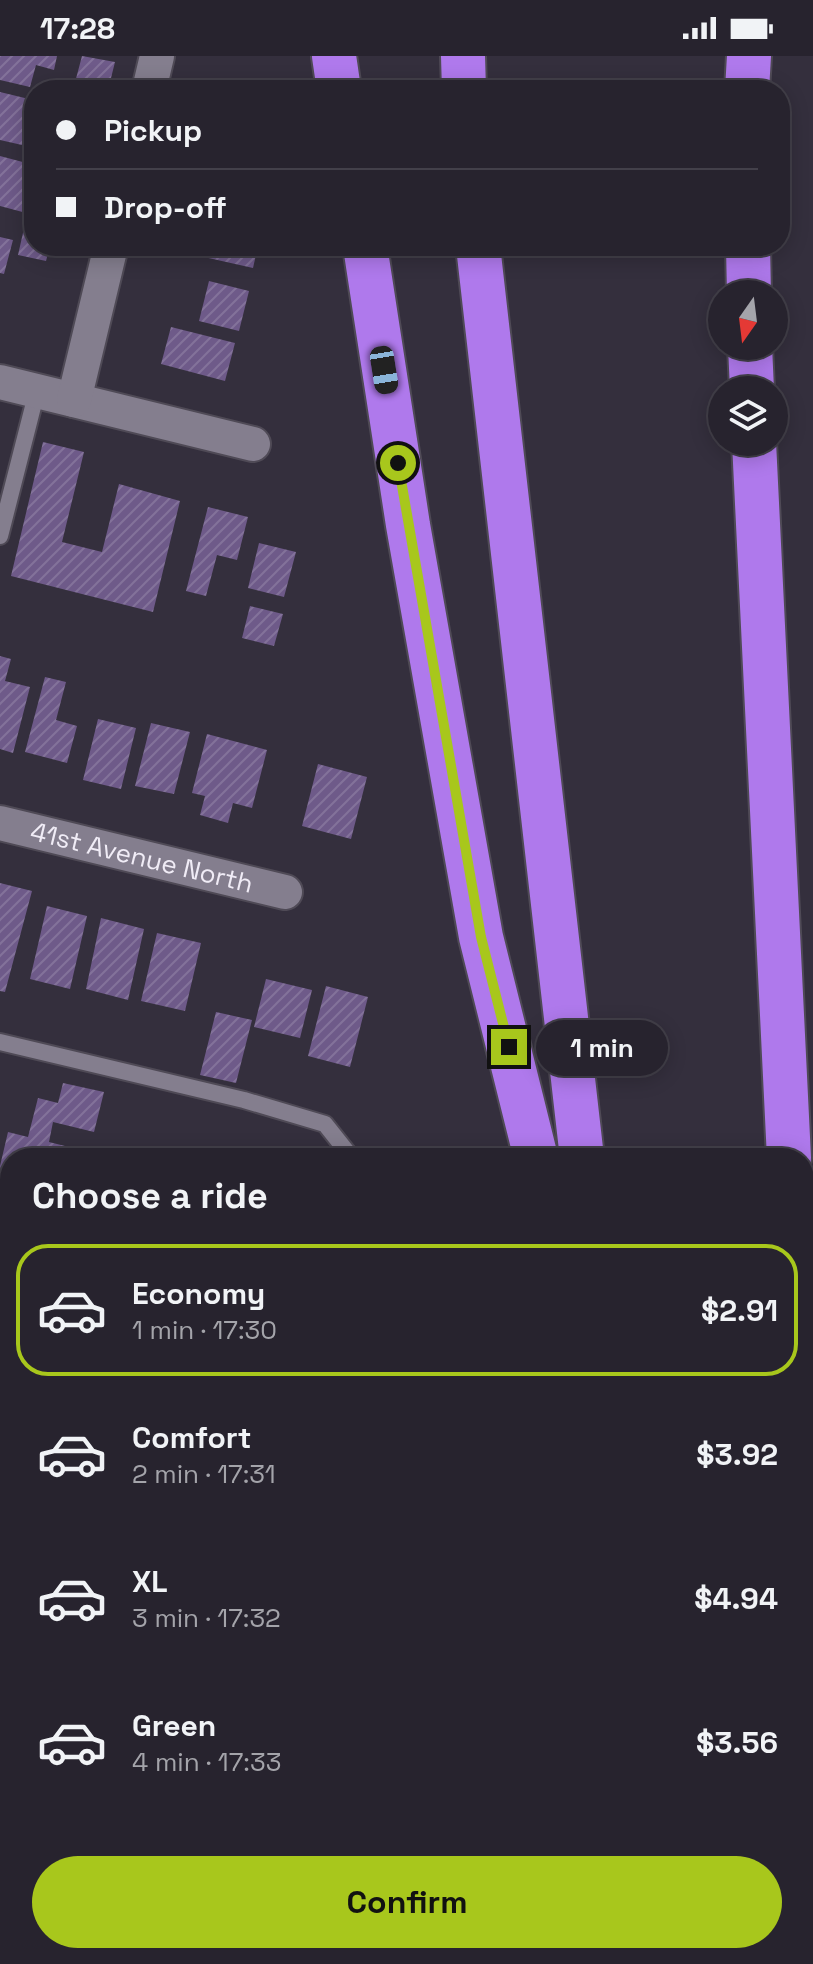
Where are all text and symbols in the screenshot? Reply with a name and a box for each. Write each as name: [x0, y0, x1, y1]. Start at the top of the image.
text: 17:28: [40, 9, 115, 48]
text: Pickup: [104, 111, 202, 150]
text: Drop-off: [104, 188, 227, 227]
north arrow: [708, 280, 788, 360]
map controls: [708, 280, 788, 456]
car: [368, 344, 400, 396]
button: layers: [708, 376, 788, 456]
route start: [380, 445, 416, 481]
street label: 41st Avenue North: [27, 814, 257, 901]
callout: 1 min: [537, 1019, 669, 1075]
route end: [491, 1029, 527, 1065]
text: 1 min: [570, 1031, 634, 1065]
text: Choose a ride: [32, 1173, 268, 1219]
icon: car: [36, 1274, 108, 1346]
text: Economy: [132, 1274, 265, 1313]
text: $2.91: [701, 1291, 778, 1330]
text: 1 min · 17:30: [132, 1313, 277, 1347]
icon: car: [36, 1418, 108, 1490]
text: Comfort: [132, 1418, 251, 1457]
text: $3.92: [696, 1435, 778, 1474]
text: 2 min · 17:31: [132, 1457, 276, 1491]
icon: car: [36, 1562, 108, 1634]
text: XL: [132, 1562, 168, 1601]
text: $4.94: [694, 1579, 778, 1618]
text: 3 min · 17:32: [132, 1601, 281, 1635]
icon: car: [36, 1706, 108, 1778]
text: Green: [132, 1706, 216, 1745]
text: $3.56: [696, 1723, 778, 1762]
text: 4 min · 17:33: [132, 1745, 281, 1779]
button: Confirm: [32, 1856, 782, 1948]

